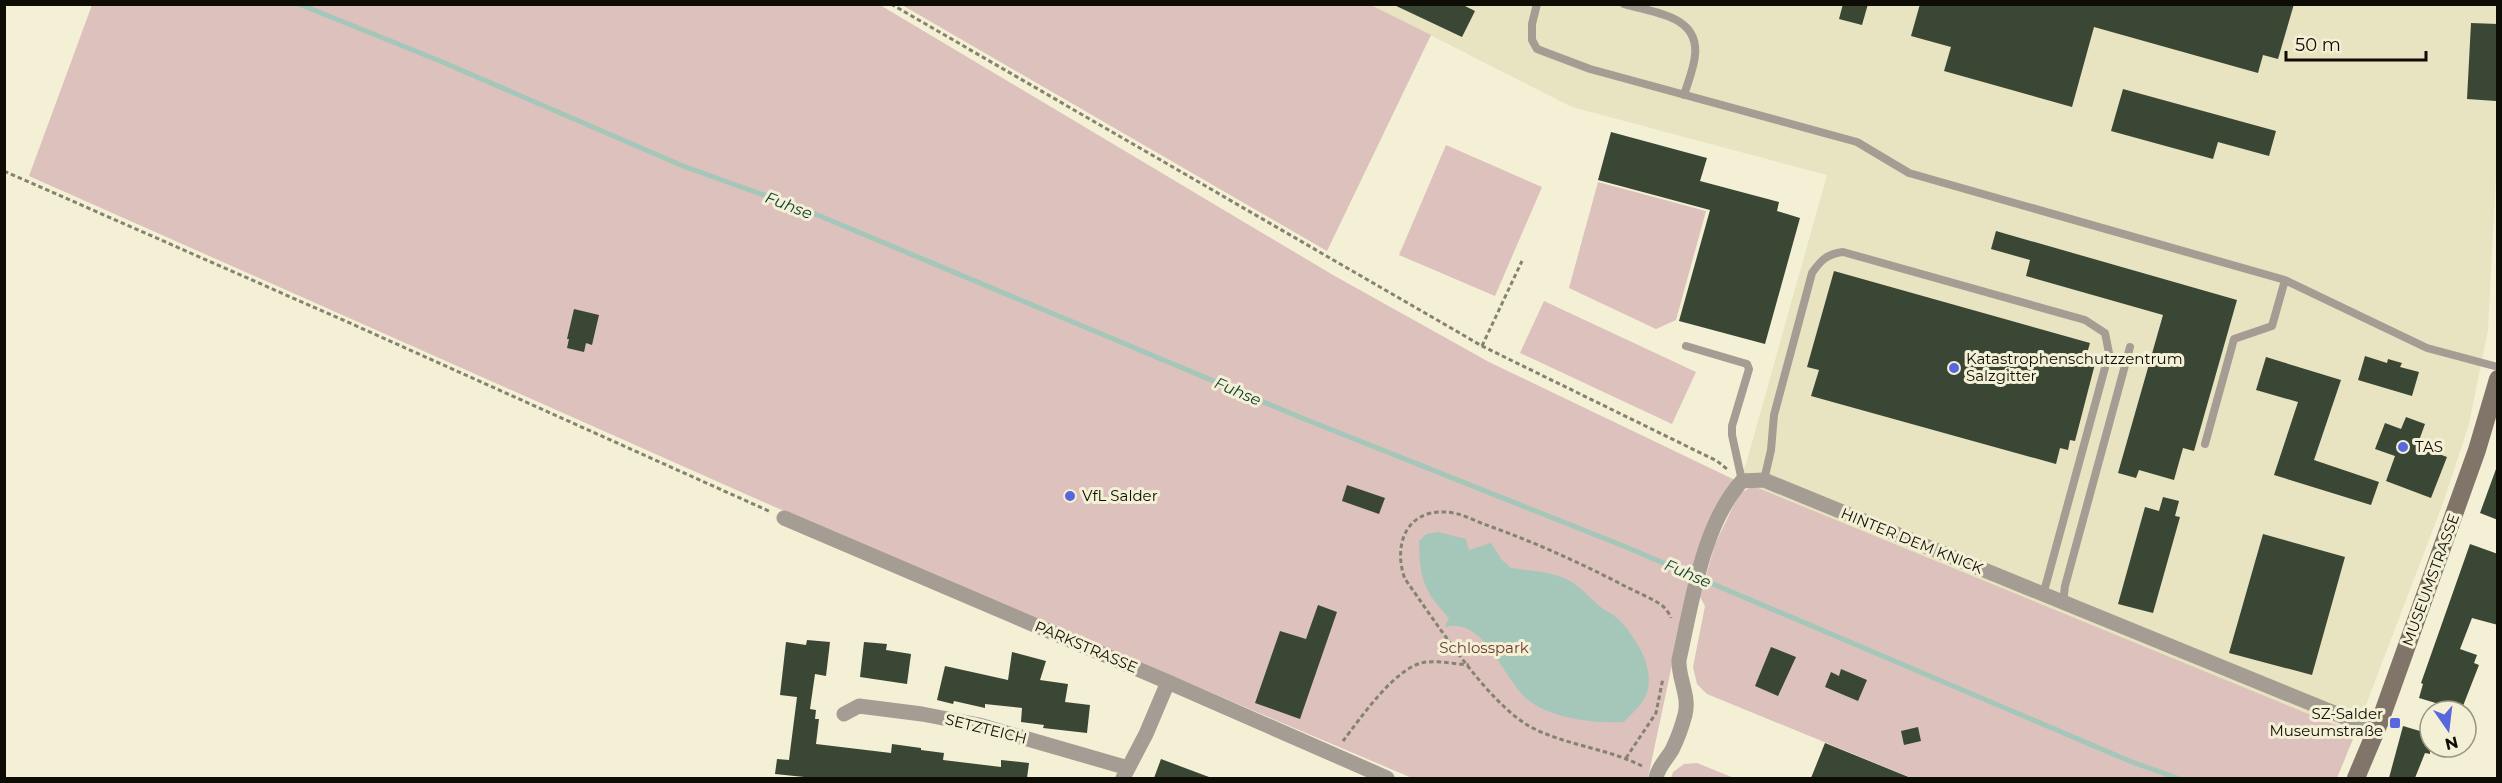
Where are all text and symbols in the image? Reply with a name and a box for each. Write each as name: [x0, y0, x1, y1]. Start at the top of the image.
scale bar: [2286, 24, 2426, 62]
text: 50 m: [2295, 34, 2341, 56]
water label: Fuhse: [763, 188, 815, 223]
place label: Katastrophenschutzzentrum Salzgitter: [1966, 349, 2183, 385]
marker: Katastrophenschutzzentrum Salzgitter: [1947, 361, 1961, 375]
water label: Fuhse: [1212, 373, 1264, 410]
place label: TAS: [2415, 437, 2443, 456]
marker: TAS: [2396, 440, 2410, 454]
place label: VfL Salder: [1082, 486, 1158, 505]
marker: VfL Salder: [1063, 489, 1077, 503]
street label: HINTER DEM KNICK: [1838, 503, 1986, 578]
street label: MUSEUMSTRASSE: [2398, 511, 2463, 649]
water label: Fuhse: [1662, 555, 1714, 592]
street label: PARKSTRASSE: [1032, 616, 1140, 677]
park label: Schlosspark: [1439, 638, 1529, 657]
north arrow: [2418, 699, 2478, 759]
place label: SZ-Salder Museumstraße: [2269, 704, 2383, 740]
street label: SETZTEICH: [943, 709, 1029, 748]
marker: SZ-Salder Museumstraße: [2388, 716, 2402, 730]
text: N: [2443, 732, 2460, 754]

